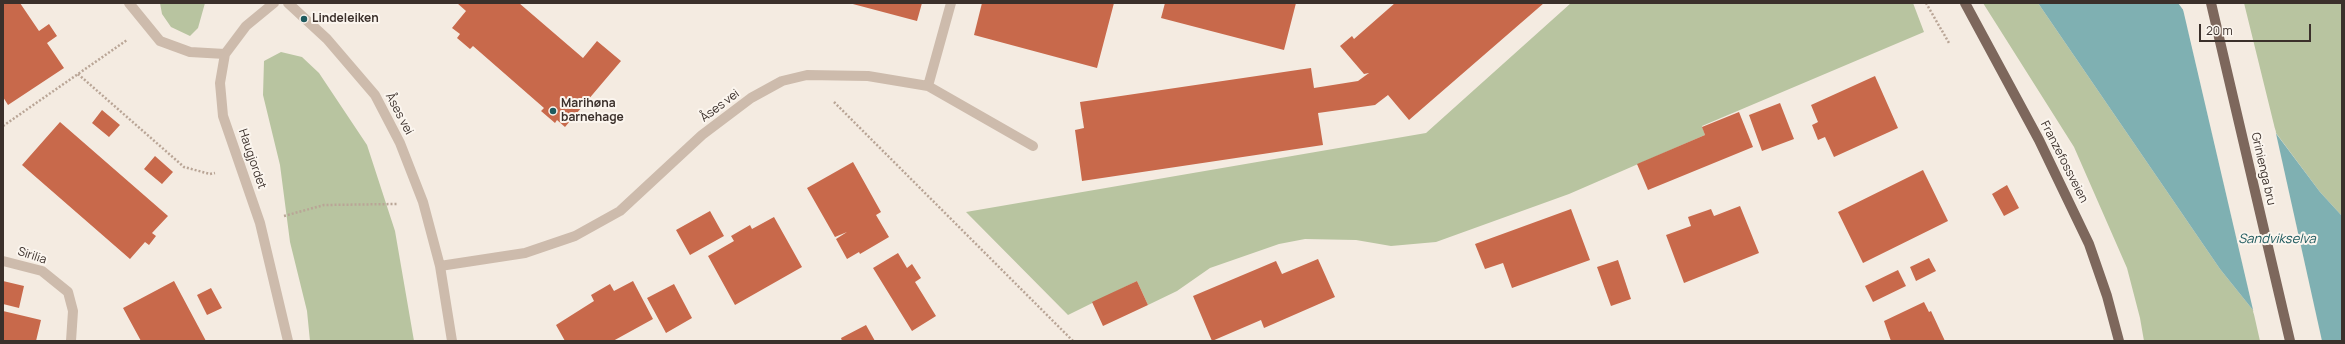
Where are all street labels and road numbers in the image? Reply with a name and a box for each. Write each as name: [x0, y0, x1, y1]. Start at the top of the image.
street label: Åses vei: [698, 87, 742, 125]
street label: Åses vei: [382, 91, 416, 137]
street label: Franzefossveien: [2037, 119, 2091, 205]
street label: Haugjordet: [235, 127, 269, 191]
street label: Grinienga bru: [2248, 131, 2278, 207]
street label: Sirilia: [16, 245, 48, 267]

